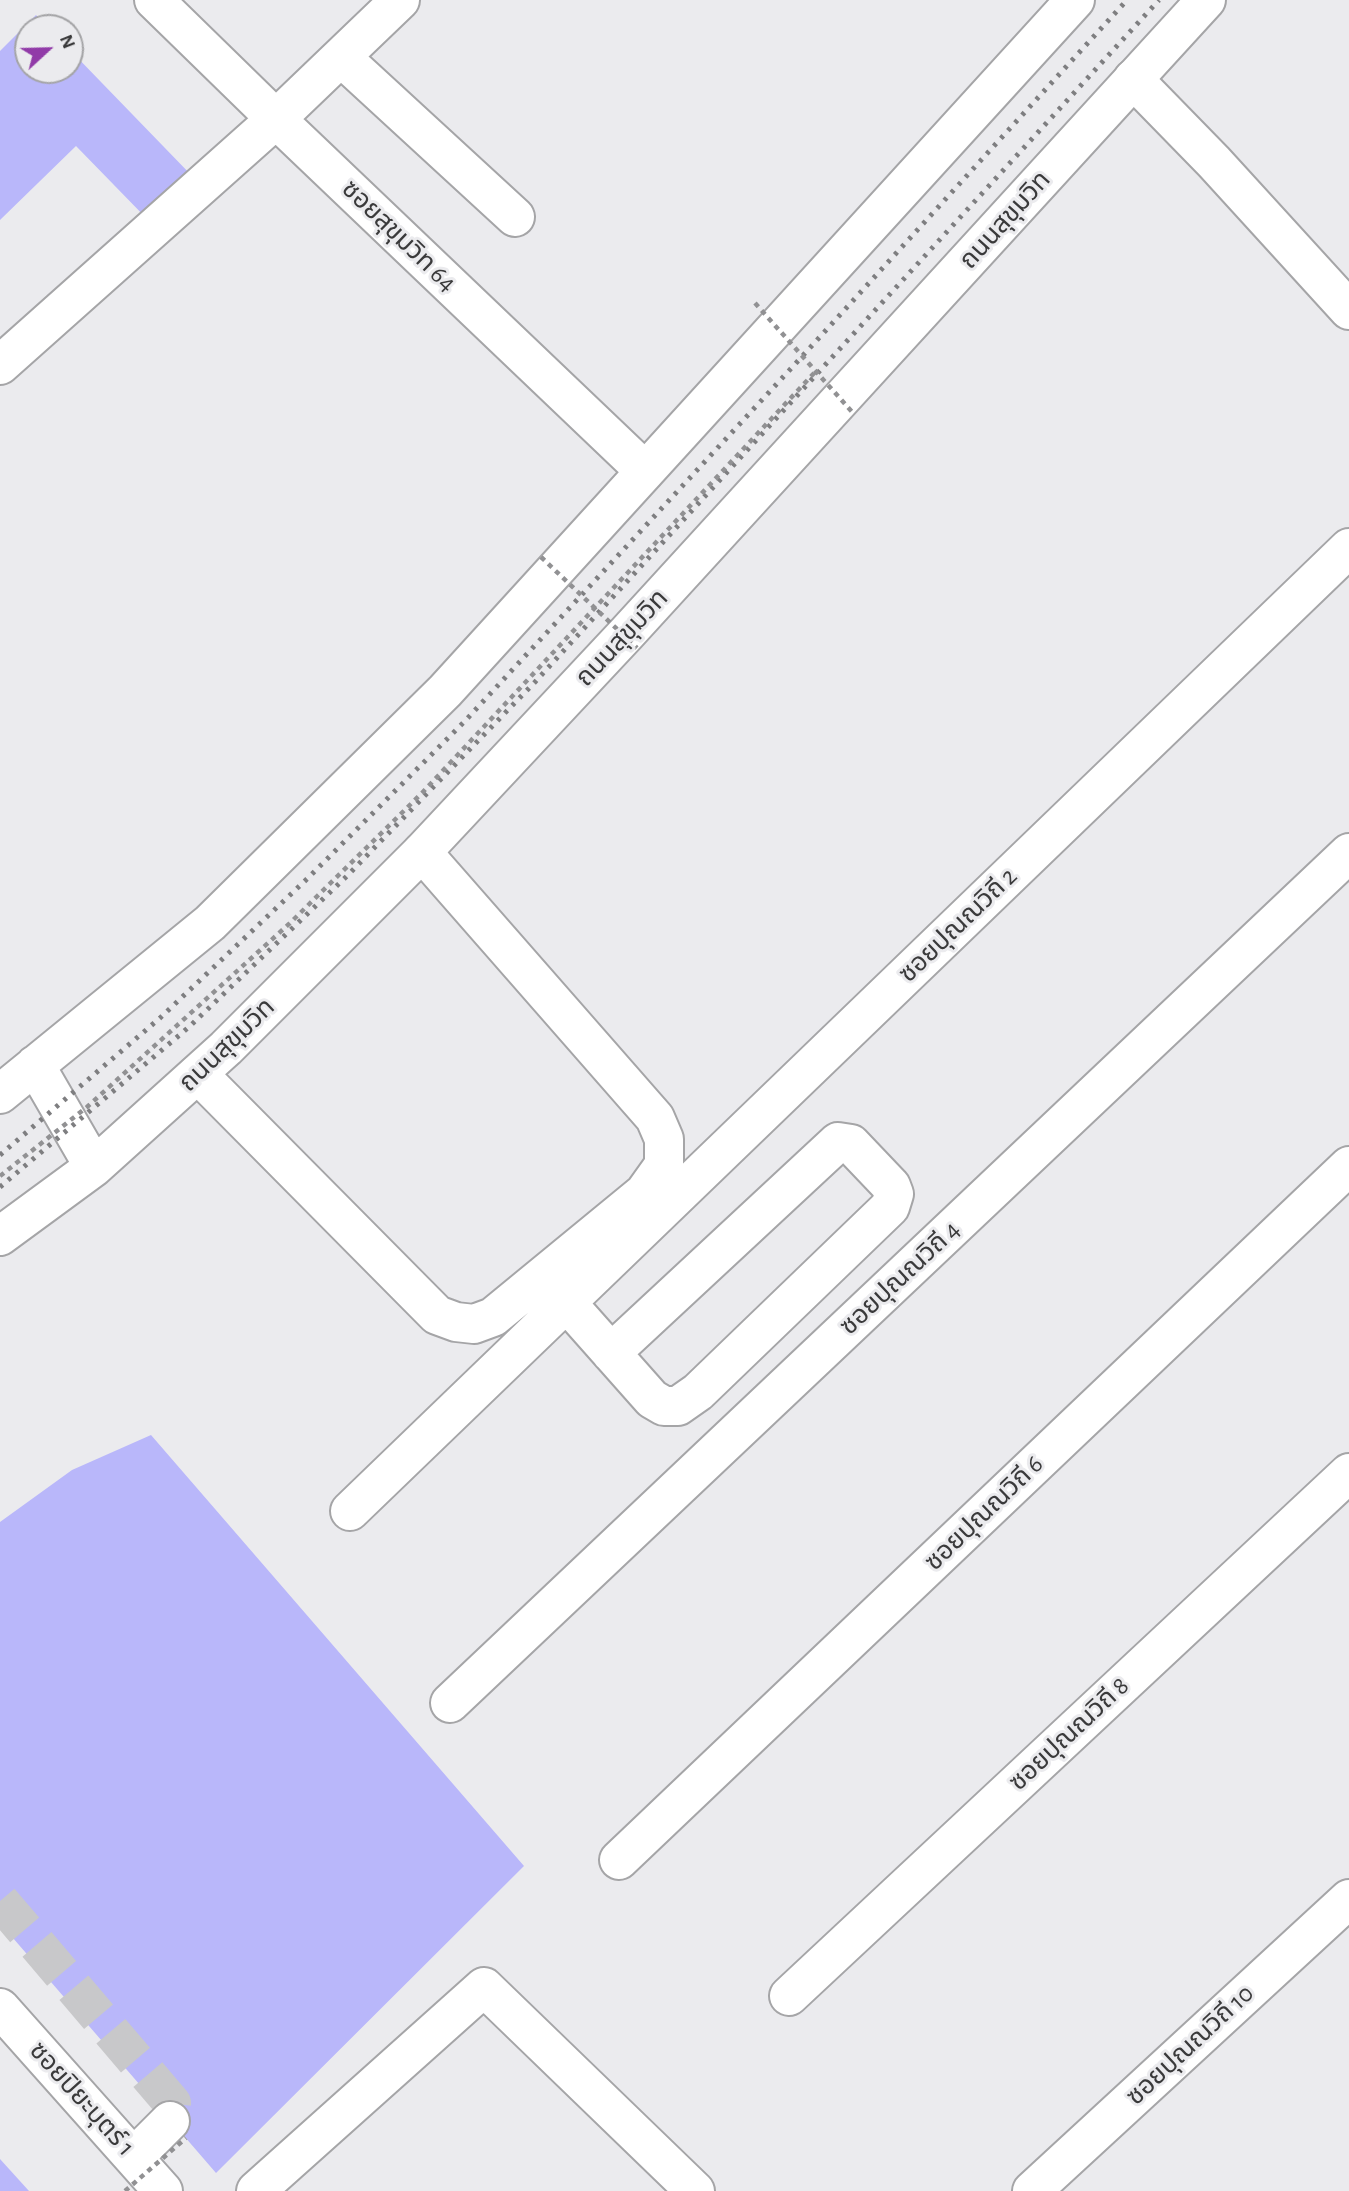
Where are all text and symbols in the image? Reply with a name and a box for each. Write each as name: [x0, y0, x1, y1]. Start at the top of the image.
north arrow: [14, 14, 84, 84]
text: N: [56, 32, 78, 51]
street label: ถนนสุขุมวิท: [953, 165, 1057, 275]
street label: ซอยสุขุมวิท 64: [335, 174, 463, 298]
street label: ถนนสุขุมวิท: [569, 583, 675, 693]
street label: ซอยปุณณวิถี 2: [892, 861, 1024, 989]
street label: ถนนสุขุมวิท: [173, 992, 281, 1098]
street label: ซอยปุณณวิถี 4: [833, 1214, 967, 1342]
street label: ซอยปุณณวิถี 6: [918, 1449, 1050, 1577]
street label: ซอยปุณณวิถี 8: [1002, 1670, 1136, 1798]
street label: ซอยปุณณวิถี 10: [1120, 1978, 1260, 2112]
street label: ซอยปิยะบุตร์ 1: [23, 2035, 141, 2163]

